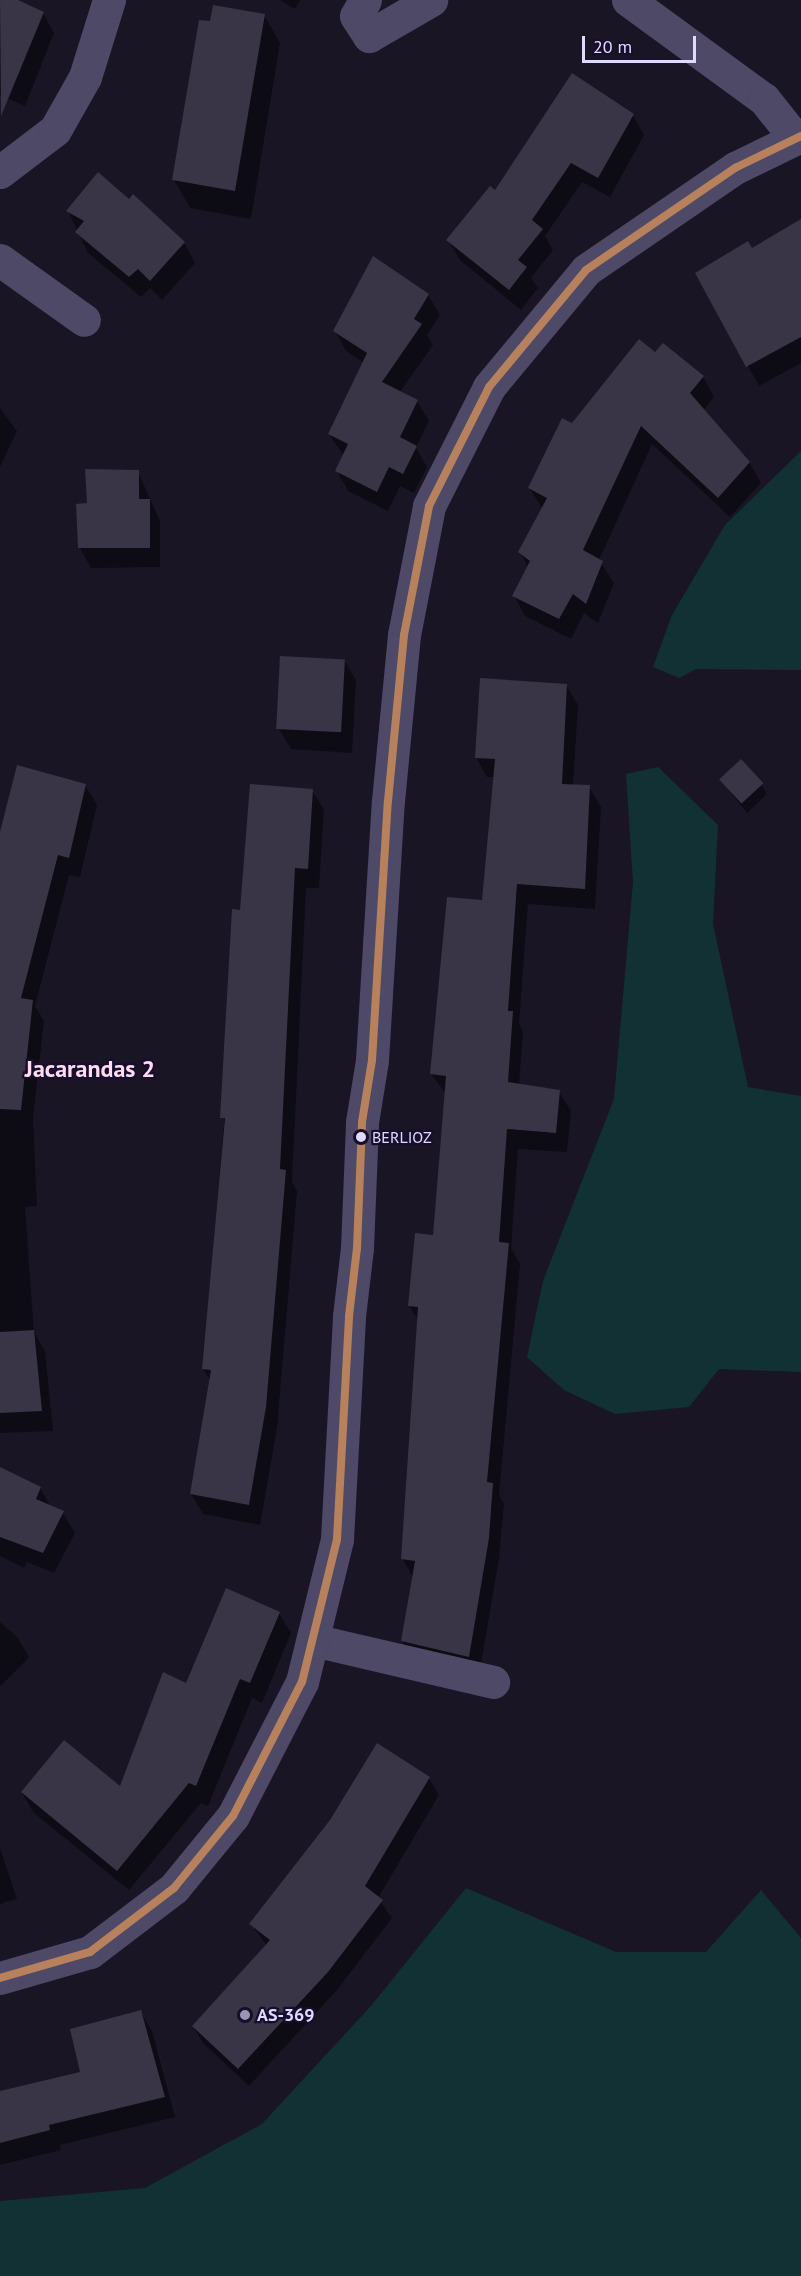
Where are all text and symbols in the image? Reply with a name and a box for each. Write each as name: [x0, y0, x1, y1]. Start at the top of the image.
scale bar: [585, 24, 699, 62]
text: 20 m: [593, 35, 632, 58]
district label: Jacarandas 2: [25, 1055, 155, 1083]
place label: BERLIOZ: [372, 1127, 432, 1147]
marker: BERLIOZ: [355, 1131, 367, 1143]
place label: AS-369: [257, 2004, 315, 2026]
marker: AS-369: [238, 2008, 252, 2022]

